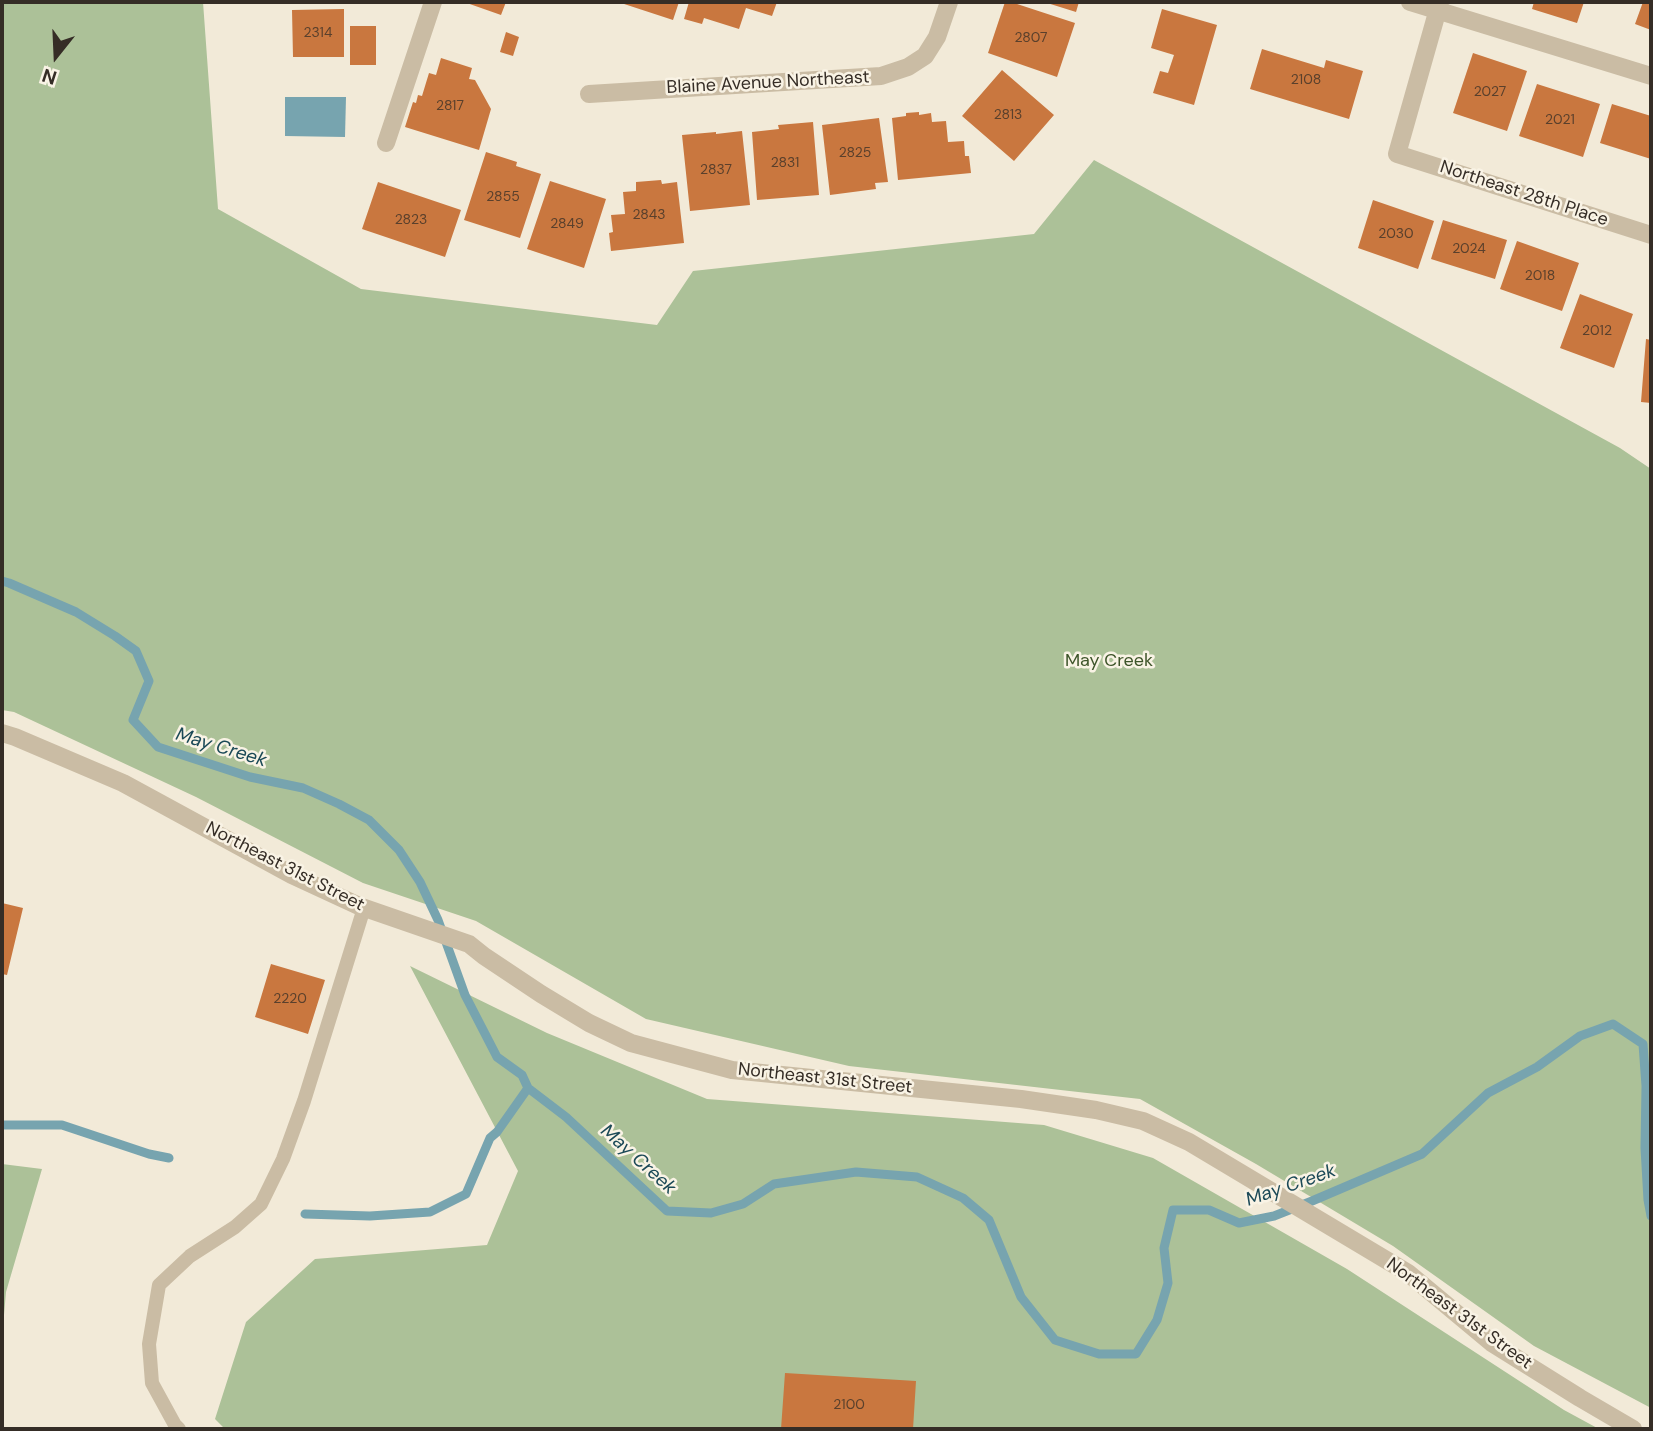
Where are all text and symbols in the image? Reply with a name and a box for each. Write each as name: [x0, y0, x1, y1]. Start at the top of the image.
north arrow: [21, 21, 91, 91]
house number: 2314: [304, 25, 332, 41]
house number: 2807: [1014, 30, 1048, 46]
text: N: [39, 62, 60, 90]
street label: Blaine Avenue Northeast: [666, 67, 870, 99]
house number: 2108: [1291, 72, 1321, 88]
house number: 2027: [1474, 84, 1506, 100]
house number: 2817: [436, 98, 464, 114]
house number: 2813: [994, 107, 1022, 123]
house number: 2021: [1545, 112, 1575, 128]
house number: 2825: [839, 145, 871, 161]
house number: 2831: [771, 155, 799, 171]
street label: Northeast 28th Place: [1437, 157, 1611, 231]
house number: 2837: [700, 162, 732, 178]
house number: 2855: [486, 189, 520, 205]
house number: 2843: [632, 207, 666, 223]
house number: 2823: [395, 212, 427, 228]
house number: 2849: [550, 216, 584, 232]
house number: 2030: [1378, 226, 1414, 242]
house number: 2024: [1452, 241, 1486, 257]
house number: 2018: [1525, 268, 1555, 284]
house number: 2012: [1582, 323, 1612, 339]
park label: May Creek: [1065, 650, 1153, 672]
water label: May Creek: [173, 723, 269, 773]
street label: Northeast 31st Street: [202, 818, 368, 916]
house number: 2220: [273, 991, 307, 1007]
street label: Northeast 31st Street: [737, 1059, 913, 1099]
water label: May Creek: [595, 1120, 681, 1200]
water label: May Creek: [1243, 1160, 1339, 1212]
street label: Northeast 31st Street: [1382, 1254, 1536, 1374]
house number: 2100: [833, 1397, 865, 1413]

